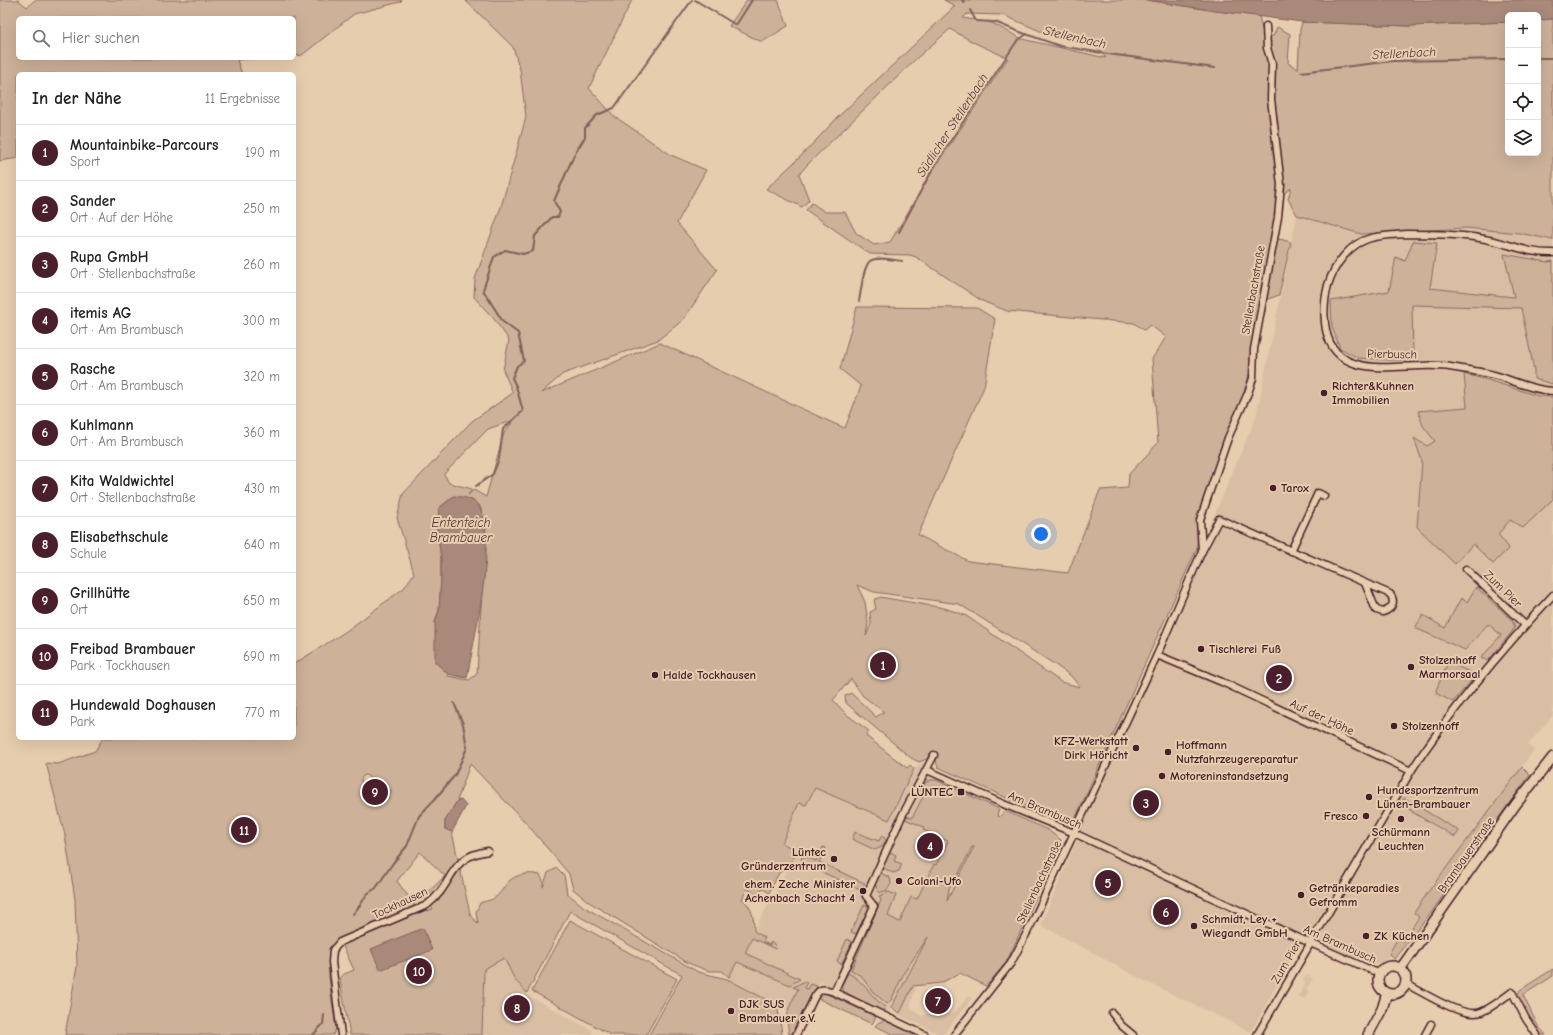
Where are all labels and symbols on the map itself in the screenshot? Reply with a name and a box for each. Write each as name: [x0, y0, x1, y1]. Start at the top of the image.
water label: Stellenbach: [1042, 23, 1108, 51]
water label: Stellenbach: [1372, 44, 1436, 62]
water label: Südlicher Stellenbach: [913, 71, 991, 179]
street label: Stellenbachstraße: [1238, 244, 1268, 336]
street label: Pierbusch: [1367, 347, 1417, 361]
place label: Richter&Kuhnen Immobilien: [1332, 379, 1414, 407]
marker: Richter&Kuhnen Immobilien: [1319, 388, 1329, 398]
place label: Tarox: [1281, 481, 1309, 495]
marker: Tarox: [1268, 483, 1278, 493]
water label: Ententeich Brambauer: [430, 515, 493, 545]
your location: [1031, 524, 1051, 544]
street label: Zum Pier: [1481, 568, 1525, 611]
place label: Tischlerei Fuß: [1209, 642, 1281, 656]
marker: Tischlerei Fuß: [1196, 644, 1206, 654]
pin: 1: [870, 650, 896, 680]
place label: Stolzenhoff Marmorsaal: [1419, 653, 1480, 681]
marker: Stolzenhoff Marmorsaal: [1406, 662, 1416, 672]
pin: 2: [1266, 663, 1292, 693]
place label: Halde Tockhausen: [663, 668, 756, 682]
marker: Halde Tockhausen: [650, 670, 660, 680]
street label: Auf der Höhe: [1288, 696, 1356, 738]
place label: Stolzenhoff: [1402, 719, 1460, 733]
marker: Stolzenhoff: [1389, 721, 1399, 731]
place label: KFZ-Werkstatt Dirk Höricht: [1054, 734, 1129, 762]
place label: Hoffmann Nutzfahrzeugereparatur: [1176, 738, 1298, 766]
marker: KFZ-Werkstatt Dirk Höricht: [1131, 743, 1141, 753]
marker: Hoffmann Nutzfahrzeugereparatur: [1163, 747, 1173, 757]
place label: Motoreninstandsetzung: [1170, 769, 1289, 783]
marker: Motoreninstandsetzung: [1157, 771, 1167, 781]
pin: 9: [362, 777, 388, 807]
place label: Hundesportzentrum Lünen-Brambauer: [1377, 783, 1479, 811]
place label: LÜNTEC: [911, 785, 953, 799]
marker: LÜNTEC: [956, 787, 966, 797]
street label: Am Brambusch: [1006, 788, 1084, 832]
pin: 3: [1133, 788, 1159, 818]
marker: Hundesportzentrum Lünen-Brambauer: [1364, 792, 1374, 802]
place label: Fresco: [1324, 809, 1358, 823]
marker: Fresco: [1361, 811, 1371, 821]
marker: Schürmann Leuchten: [1396, 814, 1406, 824]
street label: Brambauerstraße: [1435, 814, 1497, 896]
pin: 11: [231, 815, 257, 845]
place label: Schürmann Leuchten: [1372, 825, 1430, 853]
pin: 4: [917, 831, 943, 861]
street label: Stellenbachstraße: [1014, 838, 1064, 926]
place label: Lüntec Gründerzentrum: [741, 845, 826, 873]
marker: Lüntec Gründerzentrum: [829, 854, 839, 864]
pin: 5: [1095, 868, 1121, 898]
place label: Colani-Ufo: [907, 874, 962, 888]
marker: Colani-Ufo: [894, 876, 904, 886]
place label: ehem. Zeche Minister Achenbach Schacht 4: [744, 877, 855, 905]
place label: Getränkeparadies Gefromm: [1309, 881, 1399, 909]
street label: Tockhausen: [370, 884, 430, 922]
marker: ehem. Zeche Minister Achenbach Schacht 4: [858, 886, 868, 896]
marker: Getränkeparadies Gefromm: [1296, 890, 1306, 900]
pin: 6: [1153, 897, 1179, 927]
place label: Schmidt, Ley + Wiegandt GmbH: [1202, 912, 1288, 940]
marker: Schmidt, Ley + Wiegandt GmbH: [1189, 921, 1199, 931]
street label: Am Brambusch: [1301, 922, 1379, 966]
place label: ZK Küchen: [1374, 929, 1429, 943]
marker: ZK Küchen: [1361, 931, 1371, 941]
street label: Zum Pier: [1268, 938, 1304, 986]
pin: 10: [406, 956, 432, 986]
pin: 7: [925, 986, 951, 1016]
pin: 8: [504, 993, 530, 1023]
place label: DJK SUS Brambauer e.V.: [739, 997, 816, 1025]
marker: DJK SUS Brambauer e.V.: [726, 1006, 736, 1016]

